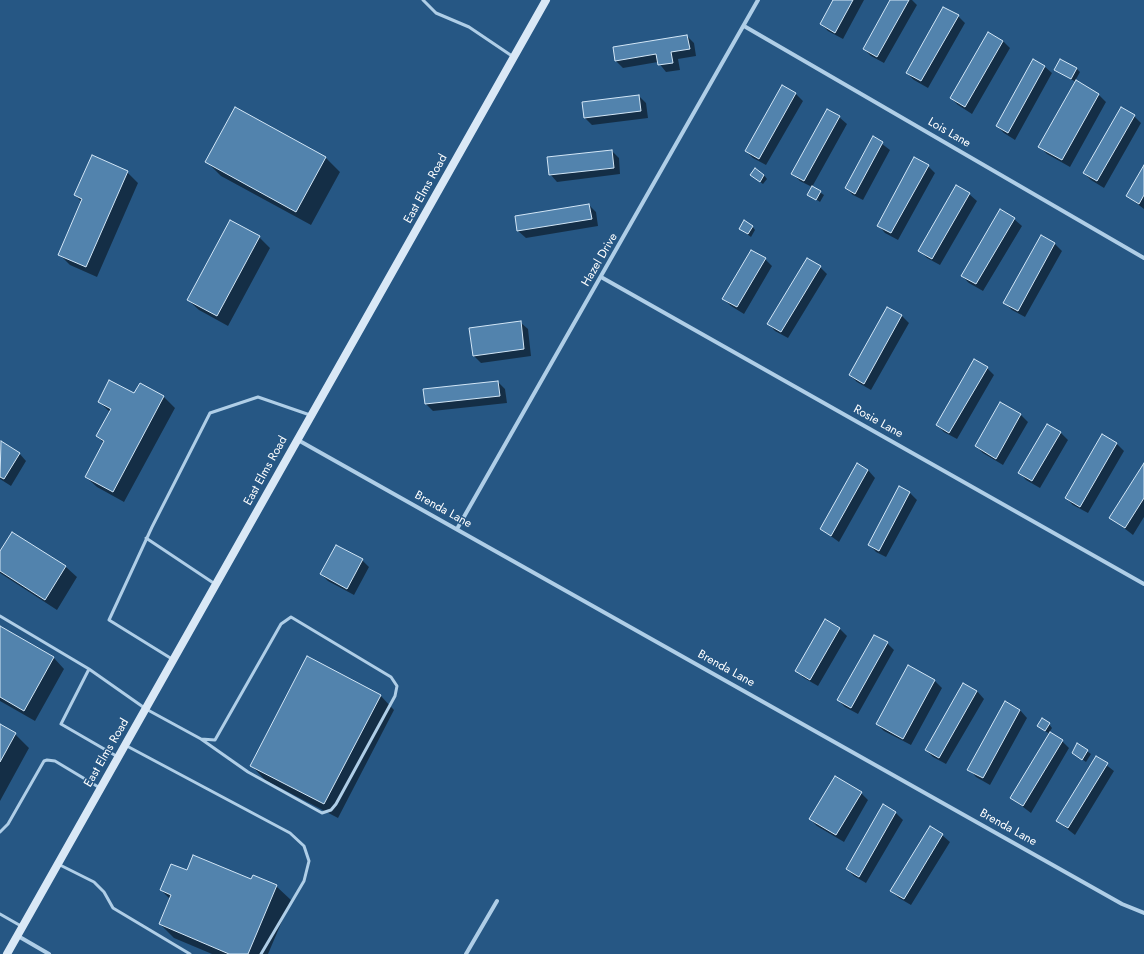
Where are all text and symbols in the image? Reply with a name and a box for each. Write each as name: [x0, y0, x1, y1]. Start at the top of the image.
street label: Lois Lane: [925, 115, 973, 151]
street label: East Elms Road: [401, 152, 451, 226]
street label: Hazel Drive: [579, 231, 621, 289]
street label: Rosie Lane: [851, 402, 905, 442]
street label: East Elms Road: [241, 434, 291, 508]
street label: Brenda Lane: [412, 488, 474, 532]
street label: Brenda Lane: [695, 647, 757, 691]
street label: East Elms Road: [82, 716, 132, 790]
street label: Brenda Lane: [977, 806, 1039, 850]

